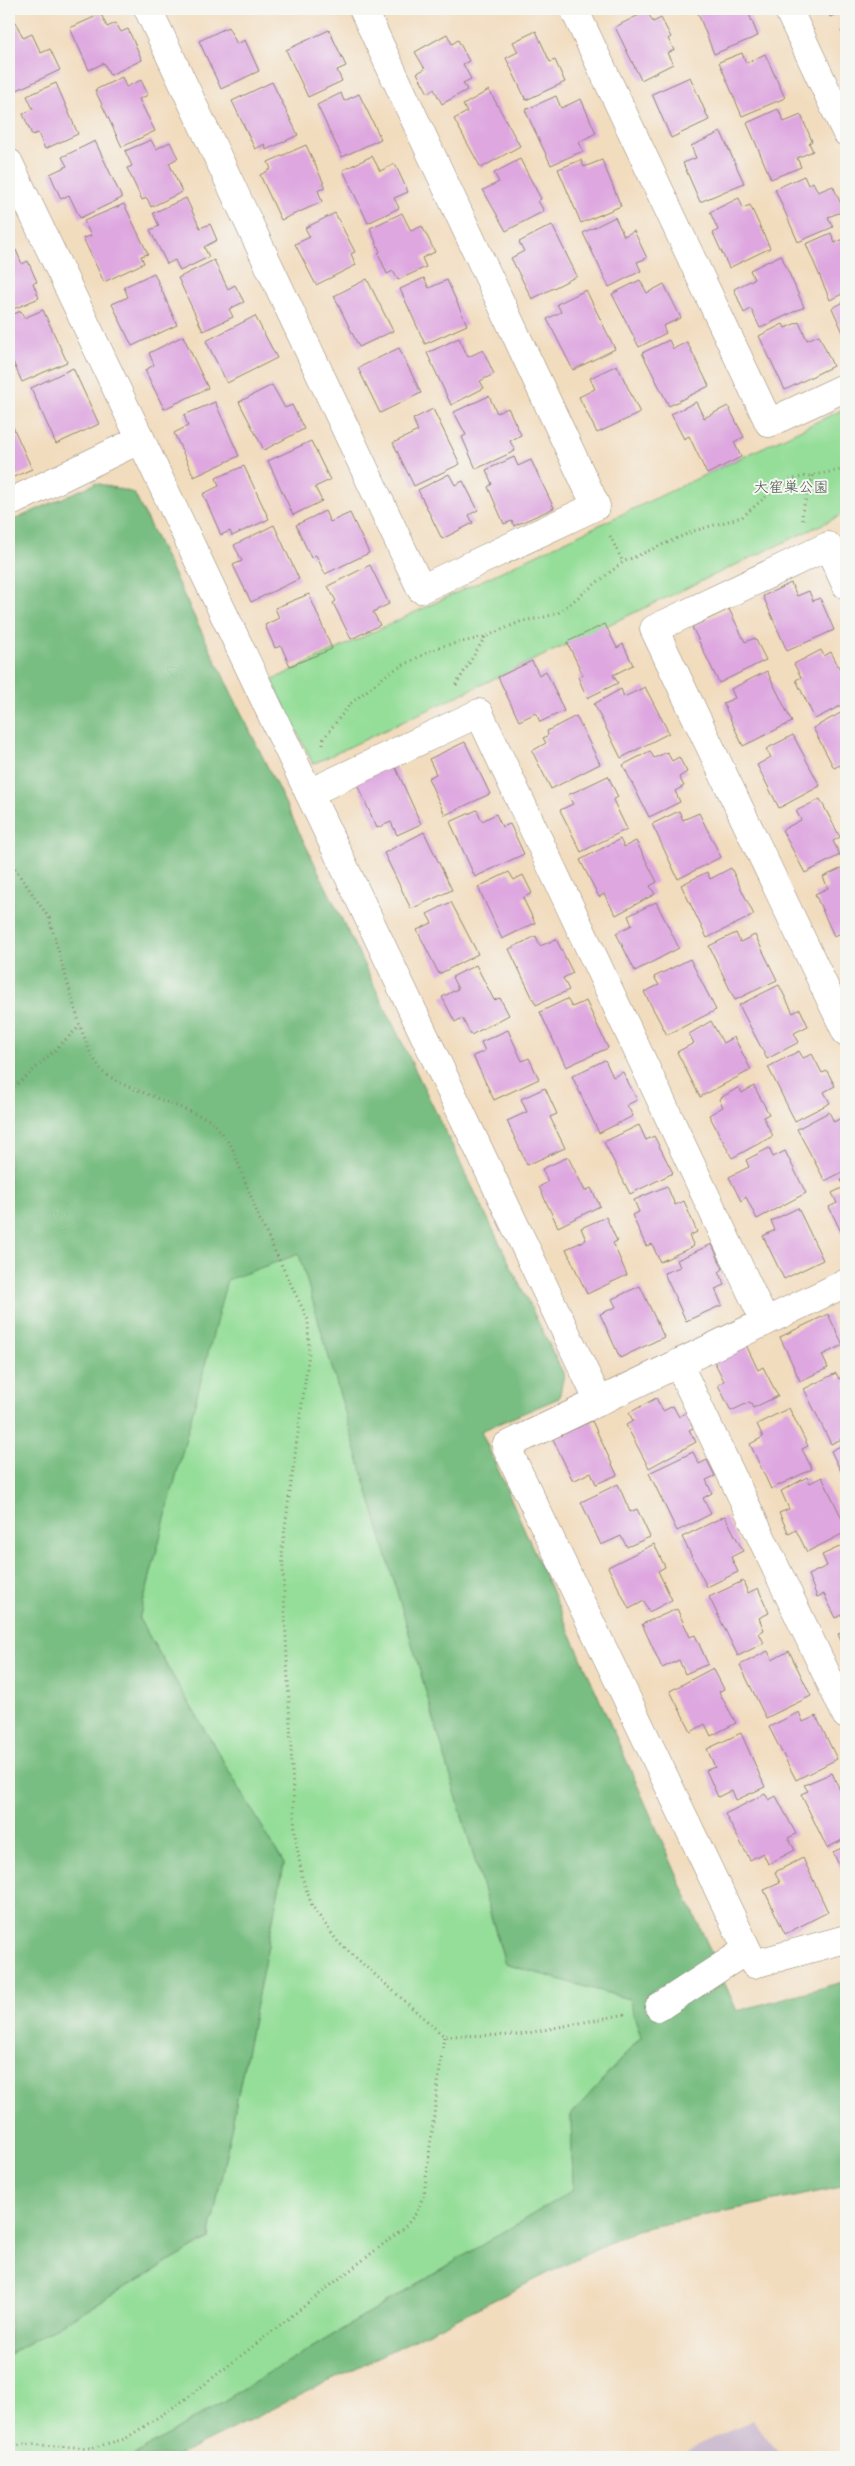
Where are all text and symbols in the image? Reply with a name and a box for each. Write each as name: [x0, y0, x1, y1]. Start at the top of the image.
park label: 大寉巣公園: [753, 476, 829, 497]

